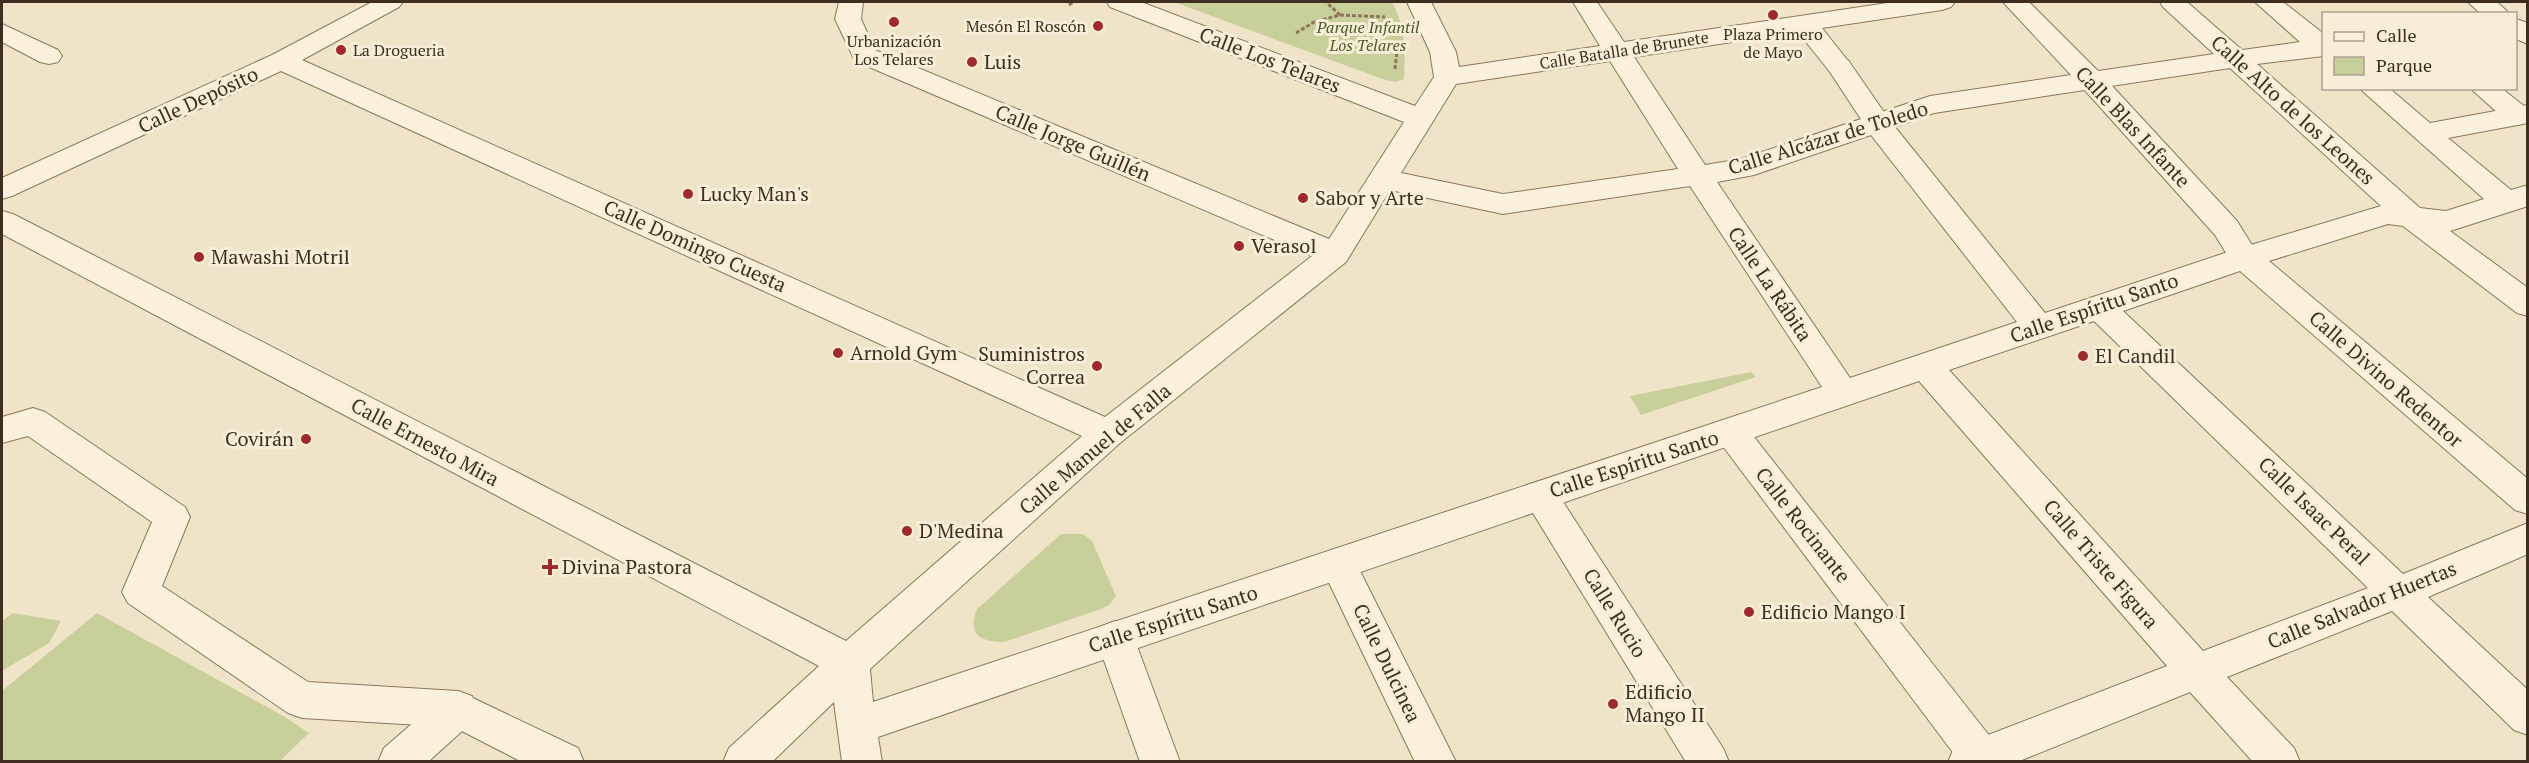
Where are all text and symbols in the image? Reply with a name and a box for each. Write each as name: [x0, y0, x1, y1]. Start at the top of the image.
marker: Plaza Primero de Mayo: [1766, 8, 1780, 22]
legend: [2322, 12, 2517, 90]
marker: Urbanización Los Telares: [887, 15, 901, 29]
place label: Mesón El Roscón: [966, 15, 1086, 37]
park label: Parque Infantil Los Telares: [1316, 16, 1420, 56]
marker: Mesón El Roscón: [1091, 19, 1105, 33]
street label: Calle Los Telares: [1196, 20, 1345, 99]
place label: Plaza Primero de Mayo: [1723, 23, 1823, 63]
text: Calle: [2376, 23, 2417, 47]
street label: Calle Batalla de Brunete: [1538, 26, 1710, 74]
street label: Calle Alto de los Leones: [2206, 29, 2381, 191]
place label: Urbanización Los Telares: [847, 30, 942, 70]
place label: La Drogueria: [353, 39, 445, 61]
marker: La Drogueria: [334, 43, 348, 57]
place label: Luis: [984, 48, 1021, 75]
text: Parque: [2376, 53, 2432, 77]
marker: Luis: [965, 55, 979, 69]
street label: Calle Depósito: [133, 60, 262, 139]
street label: Calle Blas Infante: [2070, 60, 2197, 193]
street label: Calle Alcázar de Toledo: [1725, 94, 1931, 181]
street label: Calle Jorge Guillén: [991, 98, 1155, 187]
place label: Lucky Man's: [700, 180, 809, 207]
place label: Sabor y Arte: [1315, 184, 1424, 211]
marker: Lucky Man's: [681, 187, 695, 201]
marker: Sabor y Arte: [1296, 191, 1310, 205]
street label: Calle Domingo Cuesta: [600, 193, 791, 298]
street label: Calle La Rábita: [1722, 221, 1819, 346]
place label: Verasol: [1251, 232, 1316, 259]
marker: Verasol: [1232, 239, 1246, 253]
place label: Mawashi Motril: [211, 243, 350, 270]
marker: Mawashi Motril: [192, 250, 206, 264]
street label: Calle Espíritu Santo: [2006, 266, 2182, 349]
street label: Calle Divino Redentor: [2304, 304, 2469, 453]
place label: Arnold Gym: [850, 339, 957, 366]
place label: Suministros Correa: [978, 340, 1085, 390]
place label: El Candil: [2095, 342, 2176, 369]
marker: Arnold Gym: [831, 346, 845, 360]
marker: El Candil: [2076, 349, 2090, 363]
marker: Suministros Correa: [1090, 359, 1104, 373]
street label: Calle Manuel de Falla: [1013, 377, 1176, 520]
street label: Calle Ernesto Mira: [346, 391, 504, 492]
street label: Calle Espíritu Santo: [1546, 423, 1722, 504]
place label: Covirán: [225, 425, 294, 452]
marker: Covirán: [299, 432, 313, 446]
street label: Calle Isaac Peral: [2253, 450, 2376, 571]
street label: Calle Rocinante: [1750, 461, 1857, 588]
street label: Calle Triste Figura: [2038, 493, 2165, 634]
place label: D'Medina: [919, 517, 1004, 544]
marker: D'Medina: [900, 524, 914, 538]
place label: Divina Pastora: [562, 553, 692, 580]
street label: Calle Salvador Huertas: [2263, 554, 2460, 655]
marker: Divina Pastora: [543, 560, 557, 574]
street label: Calle Rucio: [1577, 563, 1654, 663]
street label: Calle Espíritu Santo: [1085, 578, 1261, 659]
place label: Edificio Mango I: [1761, 598, 1906, 625]
street label: Calle Dulcinea: [1347, 599, 1428, 727]
marker: Edificio Mango I: [1742, 605, 1756, 619]
place label: Edificio Mango II: [1625, 678, 1705, 728]
marker: Edificio Mango II: [1606, 697, 1620, 711]

